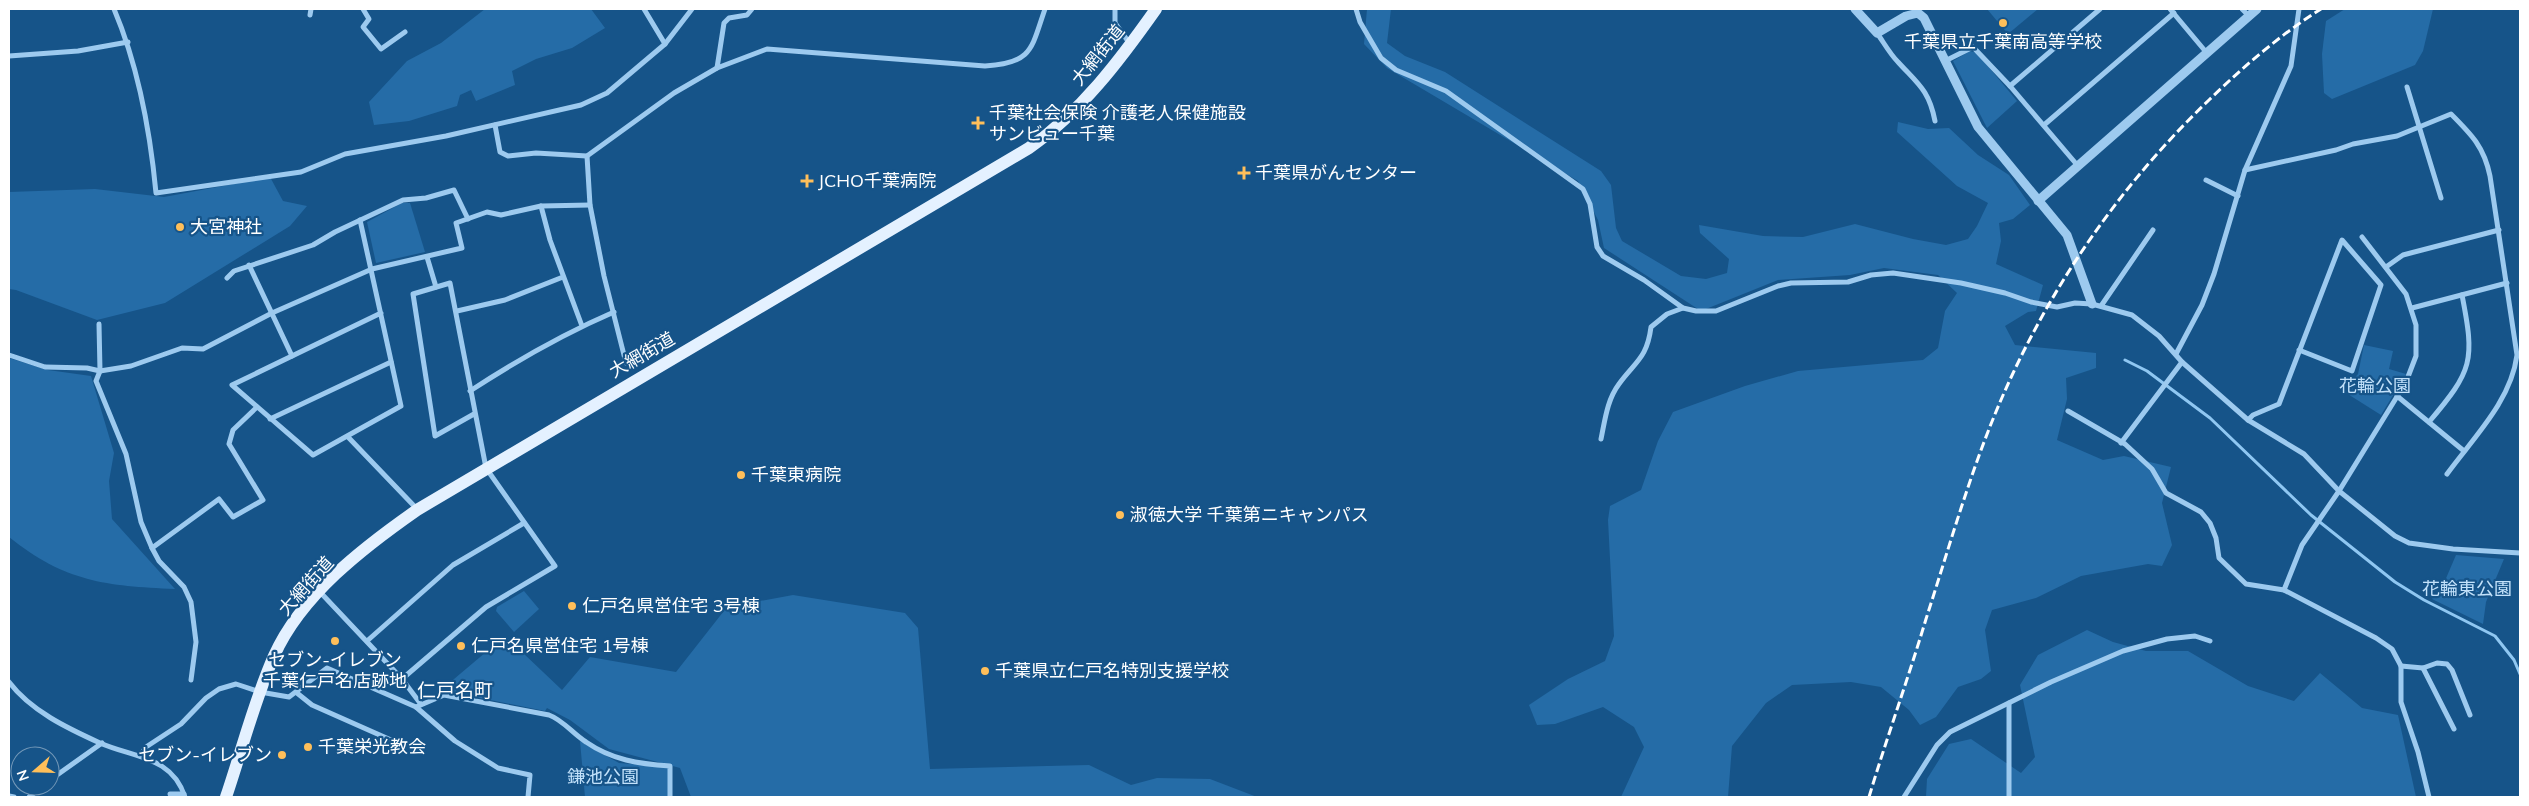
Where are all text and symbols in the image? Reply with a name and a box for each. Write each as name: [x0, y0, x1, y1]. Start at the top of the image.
marker: 千葉県立千葉南高等学校: [1997, 17, 2009, 29]
street label: 大網街道: [1066, 19, 1129, 90]
place label: 千葉県立千葉南高等学校: [1904, 30, 2102, 53]
place label: 千葉社会保険 介護老人保健施設 サンビュー千葉: [989, 101, 1246, 145]
marker: 千葉社会保険 介護老人保健施設 サンビュー千葉: [971, 116, 985, 130]
place label: 千葉県がんセンター: [1255, 161, 1417, 184]
marker: 千葉県がんセンター: [1237, 166, 1251, 180]
place label: JCHO千葉病院: [818, 169, 936, 192]
marker: JCHO千葉病院: [800, 174, 814, 188]
place label: 大宮神社: [190, 215, 262, 238]
marker: 大宮神社: [174, 221, 186, 233]
street label: 大網街道: [605, 327, 679, 383]
park label: 花輪公園: [2339, 374, 2411, 397]
place label: 千葉東病院: [751, 463, 841, 486]
marker: 千葉東病院: [735, 469, 747, 481]
place label: 淑徳大学 千葉第ニキャンパス: [1130, 503, 1369, 526]
marker: 淑徳大学 千葉第ニキャンパス: [1114, 509, 1126, 521]
street label: 大網街道: [273, 551, 338, 620]
park label: 花輪東公園: [2422, 577, 2512, 600]
place label: 仁戸名県営住宅 3号棟: [582, 594, 760, 617]
marker: 仁戸名県営住宅 3号棟: [566, 600, 578, 612]
place label: 仁戸名県営住宅 1号棟: [471, 634, 649, 657]
marker: セブン-イレブン 千葉仁戸名店跡地: [329, 635, 341, 647]
marker: 仁戸名県営住宅 1号棟: [455, 640, 467, 652]
place label: セブン-イレブン 千葉仁戸名店跡地: [263, 648, 407, 692]
place label: 千葉県立仁戸名特別支援学校: [995, 659, 1229, 682]
marker: 千葉県立仁戸名特別支援学校: [979, 665, 991, 677]
district label: 仁戸名町: [417, 678, 493, 702]
place label: 千葉栄光教会: [318, 735, 426, 758]
marker: 千葉栄光教会: [302, 741, 314, 753]
place label: セブン-イレブン: [138, 743, 272, 766]
north arrow: [10, 746, 60, 796]
marker: セブン-イレブン: [276, 749, 288, 761]
park label: 鎌池公園: [567, 765, 639, 788]
text: N: [13, 767, 33, 783]

